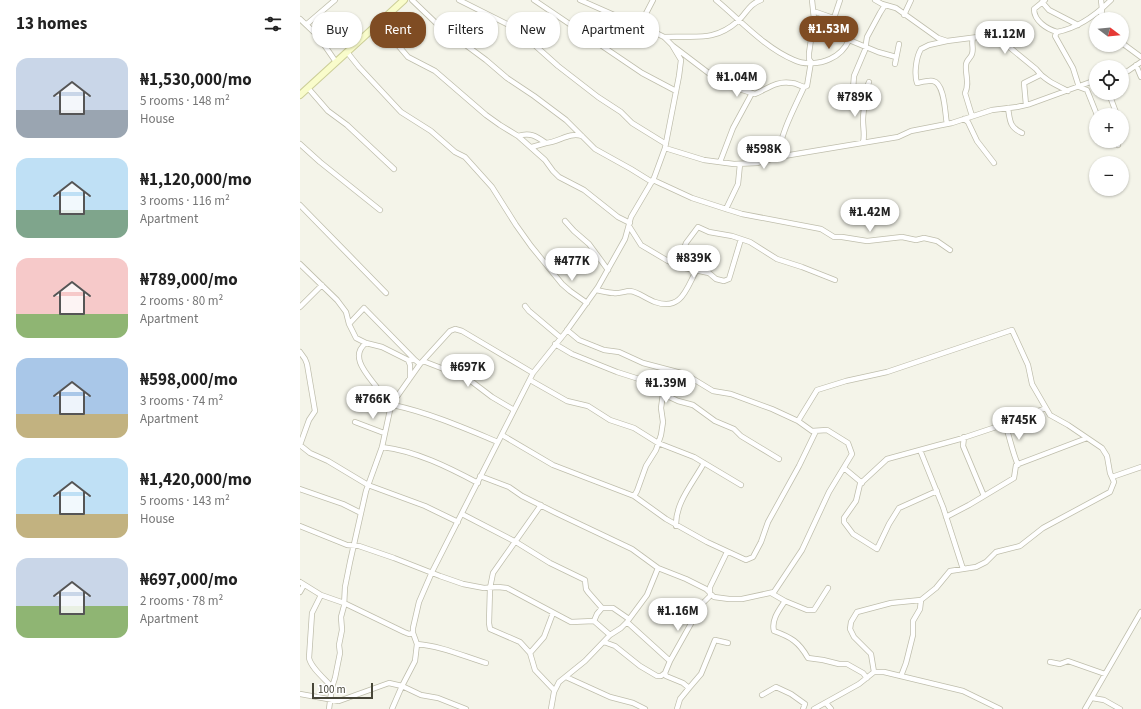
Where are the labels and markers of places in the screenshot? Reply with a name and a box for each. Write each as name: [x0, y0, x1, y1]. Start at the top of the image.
pin: ₦1.53M: [796, 16, 862, 50]
pin: ₦1.12M: [972, 21, 1038, 55]
pin: ₦1.04M: [704, 64, 770, 98]
pin: ₦789K: [827, 84, 883, 118]
pin: ₦598K: [736, 136, 792, 170]
pin: ₦1.42M: [837, 199, 903, 233]
pin: ₦839K: [666, 245, 722, 279]
pin: ₦477K: [544, 248, 600, 282]
pin: ₦697K: [440, 354, 496, 388]
pin: ₦1.39M: [633, 370, 699, 404]
pin: ₦766K: [345, 386, 401, 420]
pin: ₦745K: [991, 407, 1047, 441]
pin: ₦1.16M: [645, 598, 711, 632]

